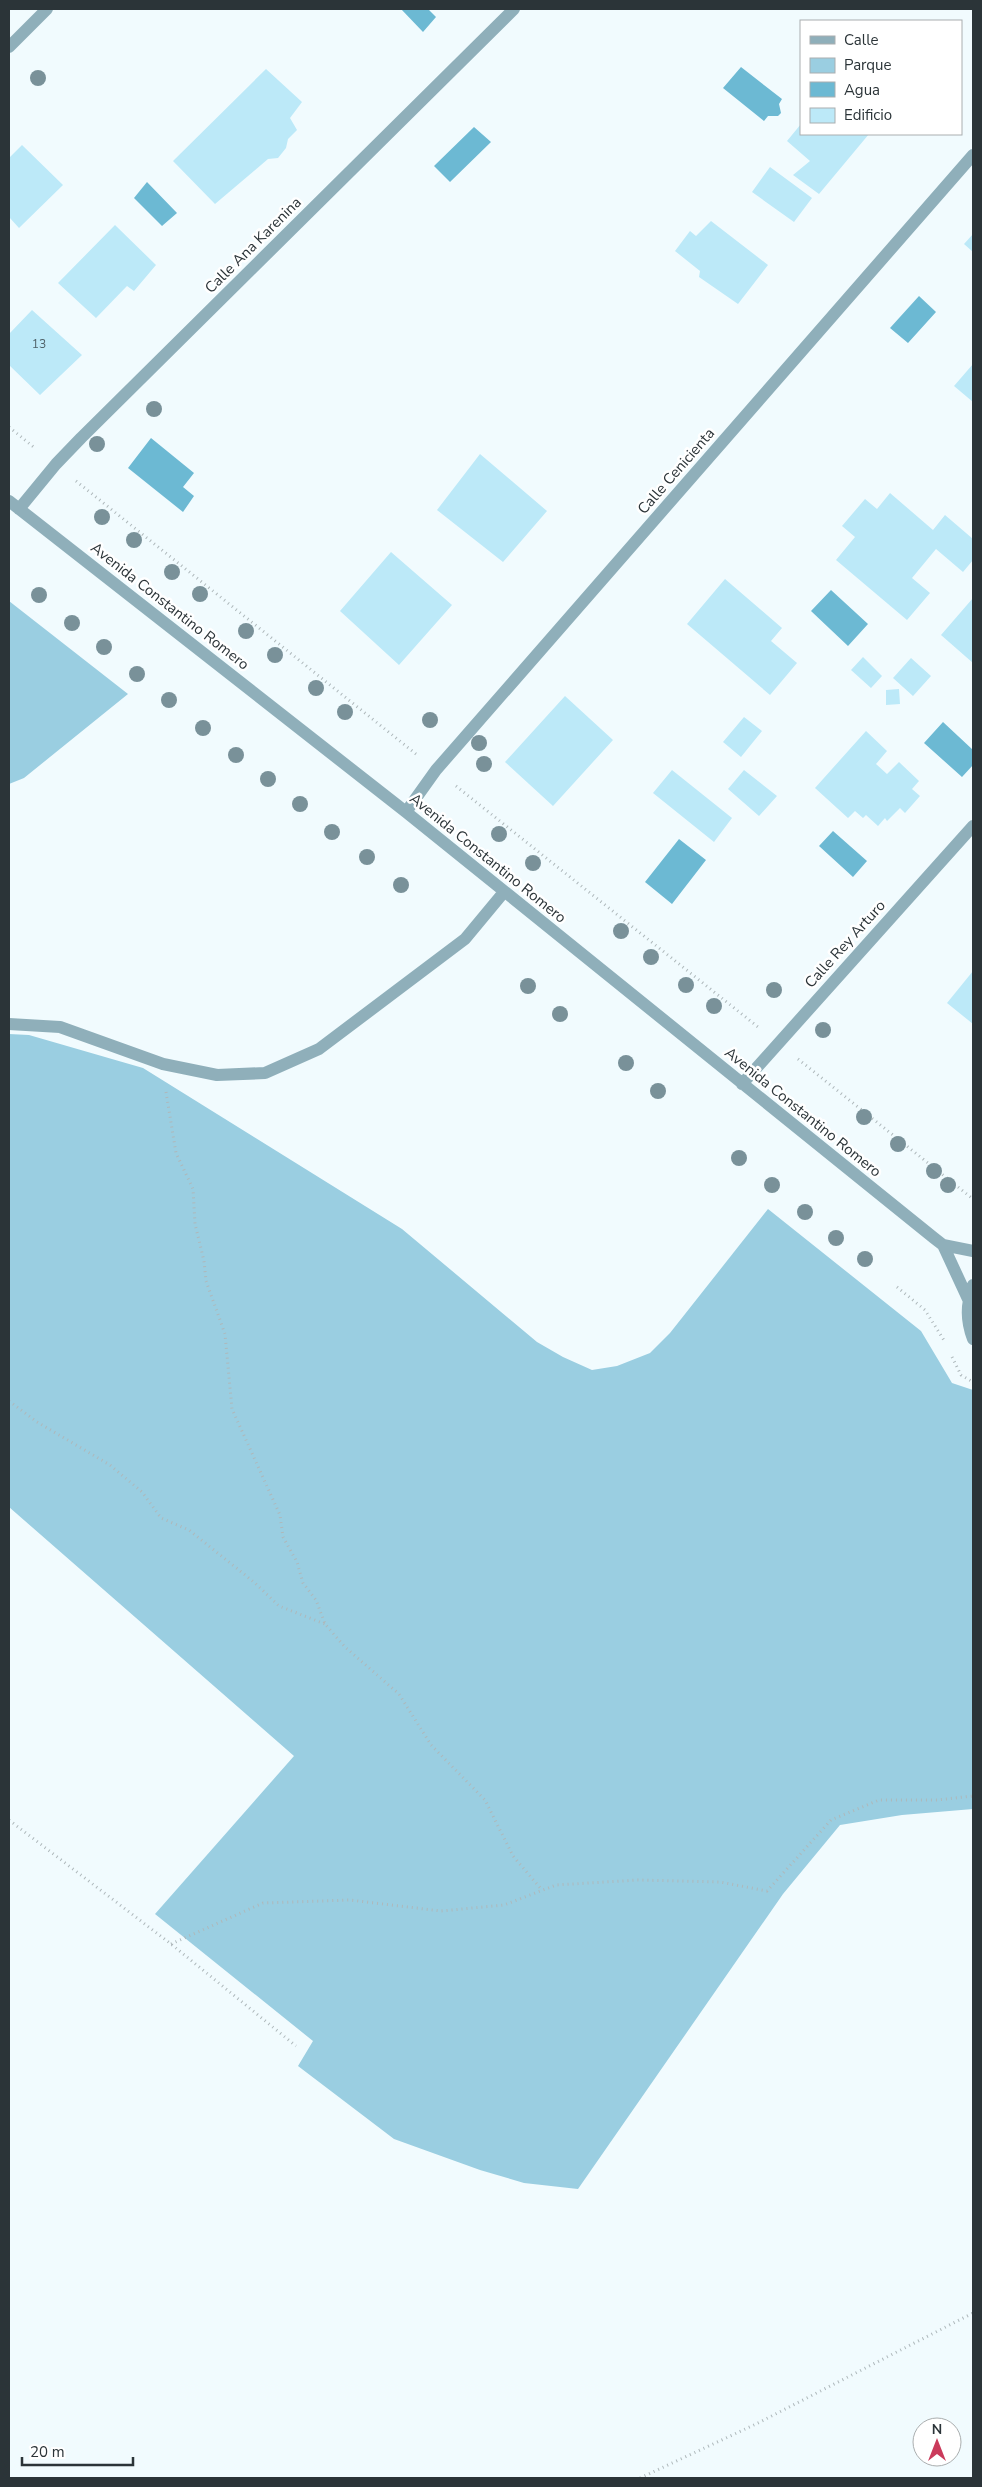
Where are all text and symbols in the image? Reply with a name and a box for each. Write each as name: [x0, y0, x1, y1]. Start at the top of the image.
legend: [800, 20, 962, 135]
text: Calle: [844, 30, 879, 50]
text: Parque: [844, 55, 892, 75]
text: Agua: [844, 80, 880, 100]
text: Edificio: [844, 105, 892, 125]
street label: Calle Ana Karenina: [200, 192, 306, 298]
house number: 13: [32, 336, 46, 352]
street label: Calle Cenicienta: [633, 424, 719, 518]
street label: Avenida Constantino Romero: [87, 538, 253, 674]
street label: Avenida Constantino Romero: [406, 789, 570, 927]
street label: Calle Rey Arturo: [800, 896, 890, 992]
street label: Avenida Constantino Romero: [721, 1043, 885, 1181]
north arrow: [912, 2417, 962, 2467]
text: N: [932, 2420, 942, 2439]
scale bar: [22, 2434, 134, 2466]
text: 20 m: [30, 2442, 65, 2462]

